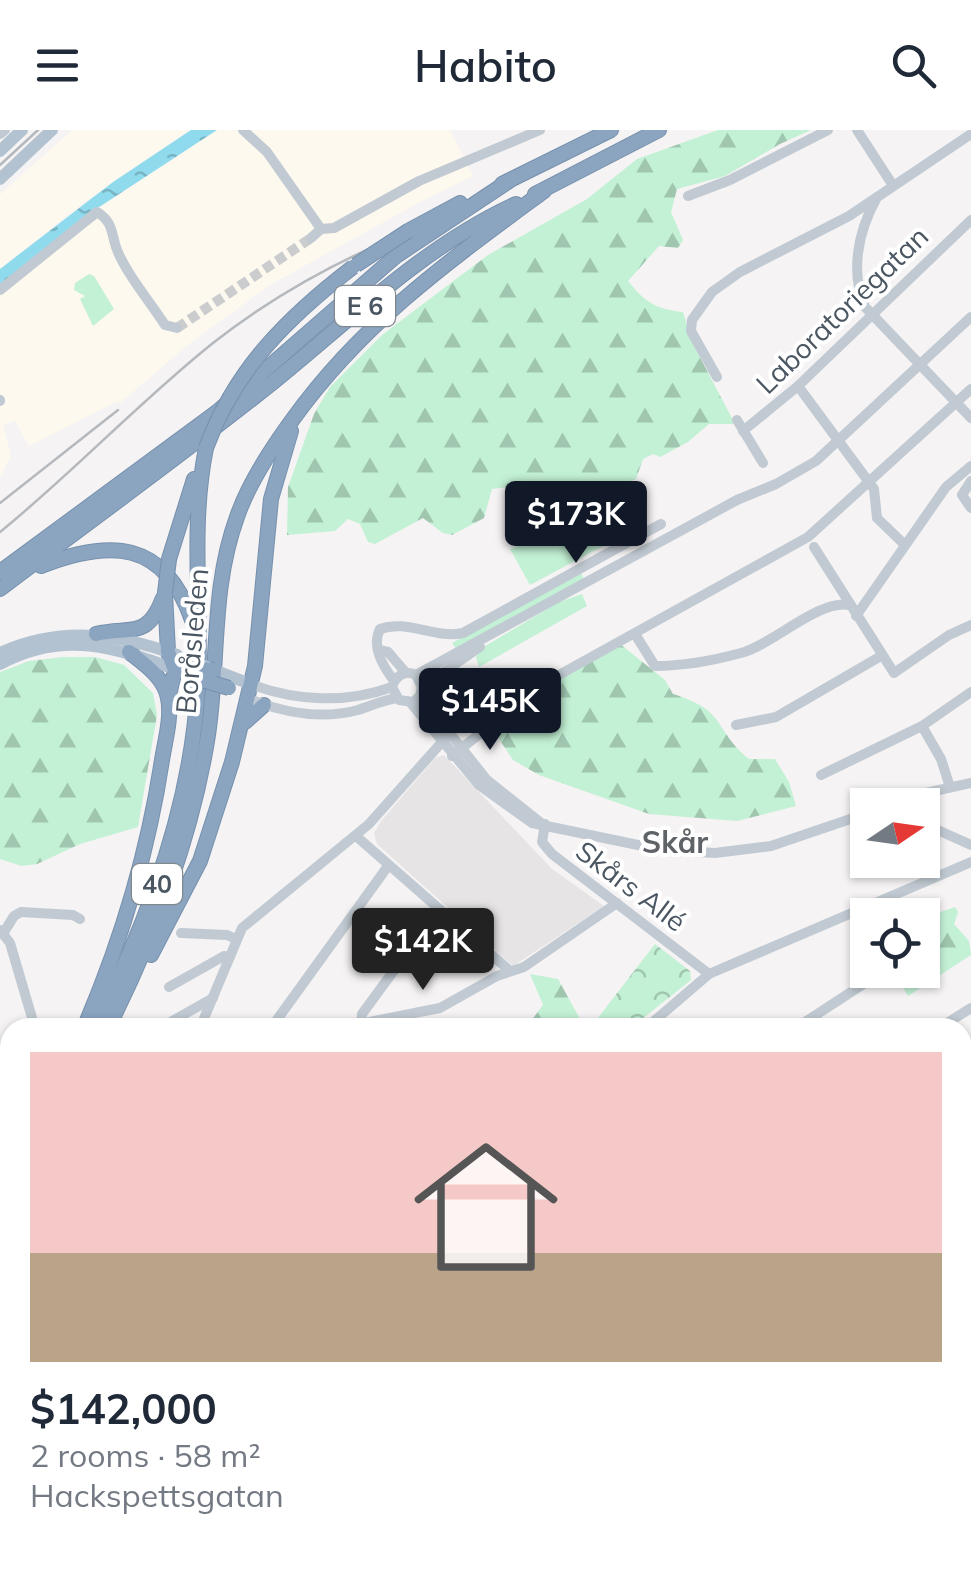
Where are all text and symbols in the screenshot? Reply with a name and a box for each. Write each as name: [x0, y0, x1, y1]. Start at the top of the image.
text: Habito: [414, 37, 557, 93]
icon: menu: [30, 38, 85, 93]
icon: search: [886, 38, 941, 93]
street label: Laboratoriegatan: [748, 219, 935, 401]
road number: E 6: [335, 286, 395, 326]
pin: $173K: [506, 481, 646, 566]
text: $173K: [527, 493, 625, 533]
street label: Boråsleden: [168, 567, 215, 715]
pin: $145K: [420, 668, 560, 753]
text: $145K: [441, 680, 539, 720]
north arrow: [850, 788, 940, 878]
map controls: [850, 788, 940, 988]
district label: Skår: [642, 823, 708, 861]
street label: Skårs Allé: [569, 833, 693, 938]
road number: 40: [132, 864, 182, 904]
button: locate: [850, 898, 940, 988]
pin: $142K: [353, 908, 493, 993]
text: $142K: [374, 920, 472, 960]
icon: home: [396, 1117, 576, 1297]
text: $142,000: [30, 1382, 217, 1435]
text: 2 rooms · 58 m²: [30, 1435, 261, 1475]
text: Hackspettsgatan: [30, 1475, 284, 1515]

